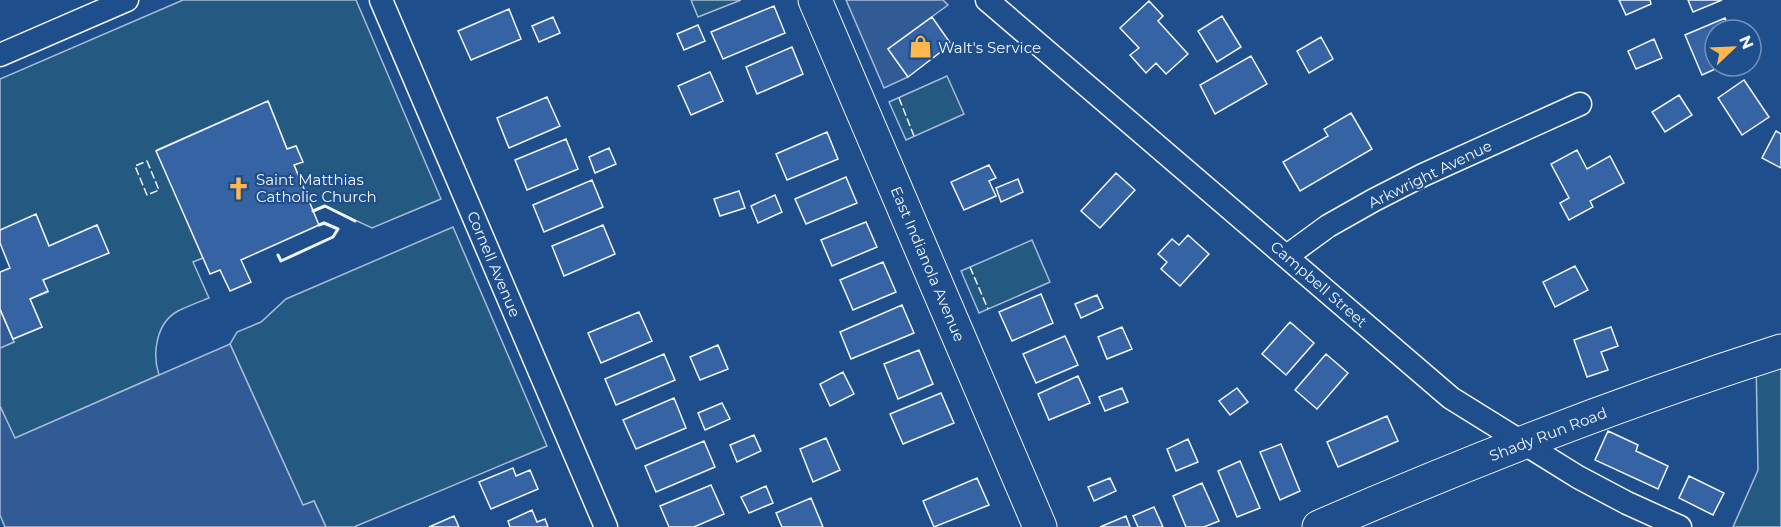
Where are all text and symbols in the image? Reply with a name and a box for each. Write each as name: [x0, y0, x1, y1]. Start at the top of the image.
north arrow: [1703, 18, 1763, 78]
text: N: [1735, 33, 1758, 52]
shop icon: Walt's Service: [907, 34, 933, 60]
place label: Walt's Service: [938, 38, 1041, 57]
street label: Arkwright Avenue: [1365, 136, 1495, 212]
place label: Saint Matthias Catholic Church: [256, 170, 377, 206]
church icon: Saint Matthias Catholic Church: [225, 175, 251, 201]
street label: East Indianola Avenue: [887, 184, 969, 344]
street label: Cornell Avenue: [463, 208, 525, 320]
street label: Campbell Street: [1267, 237, 1371, 331]
street label: Shady Run Road: [1486, 403, 1610, 465]

